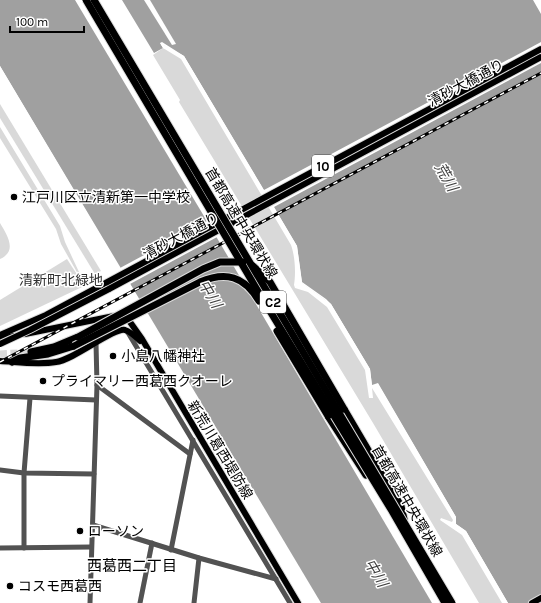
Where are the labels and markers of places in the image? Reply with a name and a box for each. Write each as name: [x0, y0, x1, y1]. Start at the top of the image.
place label: 江戸川区立清新第一中学校: [22, 189, 190, 206]
marker: 江戸川区立清新第一中学校: [9, 192, 19, 202]
place label: 小島八幡神社: [121, 348, 205, 365]
marker: 小島八幡神社: [108, 351, 118, 361]
place label: プライマリー西葛西クオーレ: [51, 373, 233, 390]
marker: プライマリー西葛西クオーレ: [38, 376, 48, 386]
place label: ローソン: [88, 523, 144, 540]
marker: ローソン: [75, 526, 85, 536]
place label: コスモ西葛西: [18, 578, 102, 595]
marker: コスモ西葛西: [5, 581, 15, 591]

